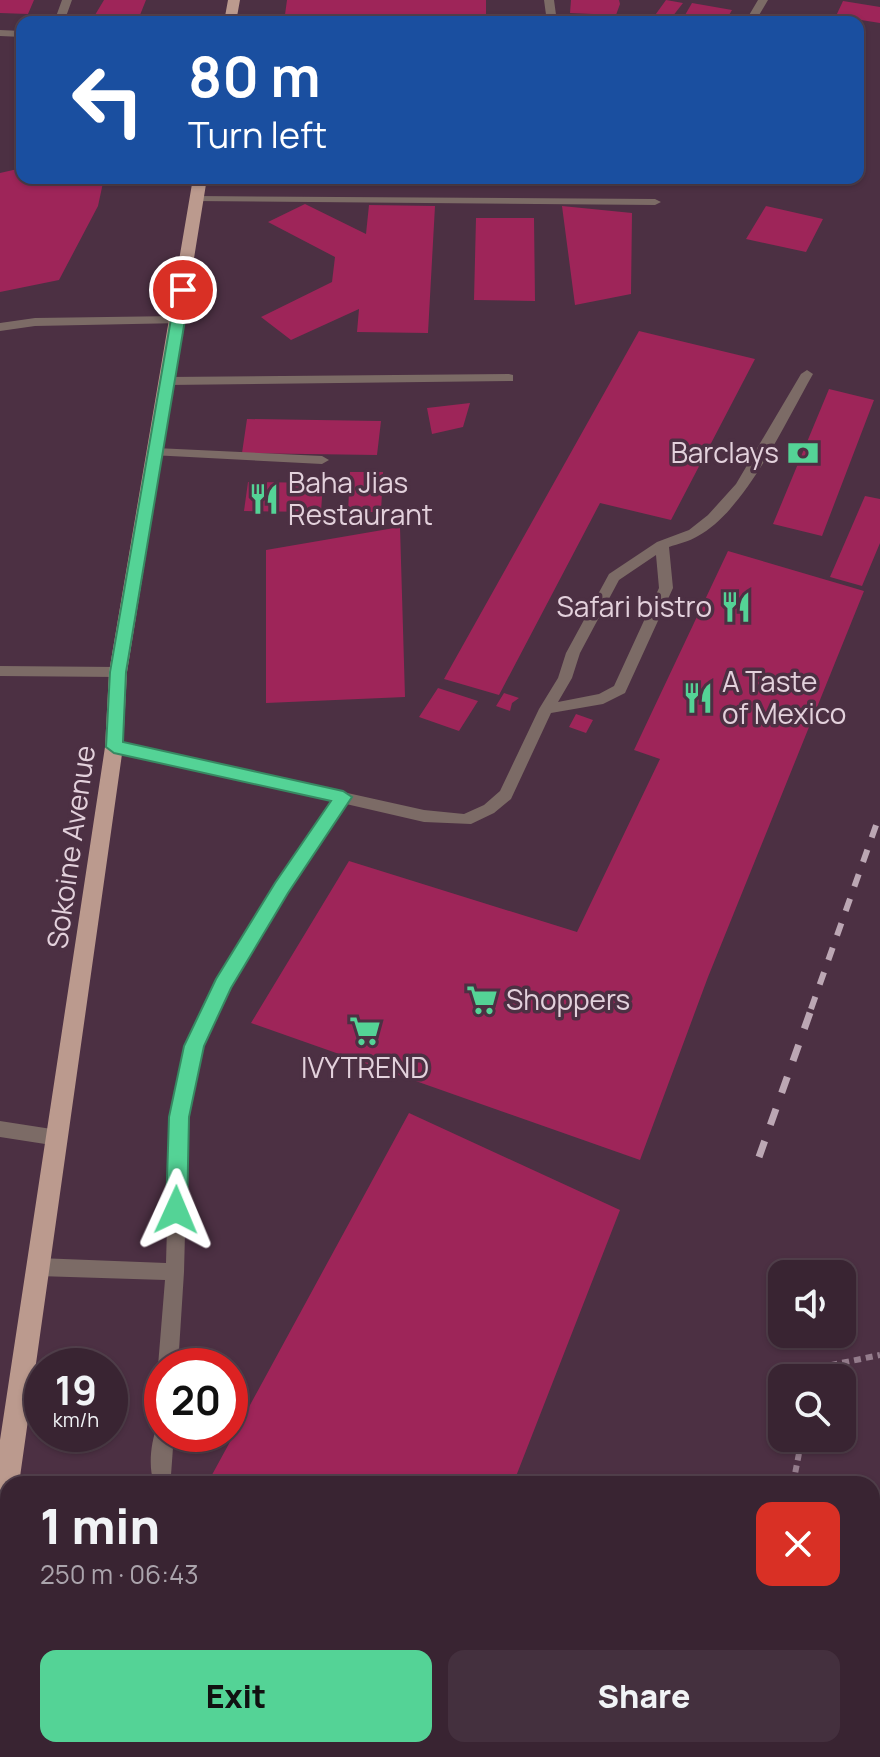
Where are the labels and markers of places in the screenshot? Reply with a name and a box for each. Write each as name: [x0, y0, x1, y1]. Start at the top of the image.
pin: [149, 256, 217, 324]
place label: Barclays: [671, 433, 779, 471]
bank icon: Barclays: [786, 436, 820, 470]
place label: Baha Jias Restaurant: [288, 463, 433, 533]
restaurant icon: Baha Jias Restaurant: [247, 482, 281, 516]
place label: Safari bistro: [556, 587, 712, 625]
restaurant icon: Safari bistro: [719, 590, 753, 624]
place label: A Taste of Mexico: [722, 662, 846, 732]
restaurant icon: A Taste of Mexico: [681, 681, 715, 715]
place label: Shoppers: [506, 980, 630, 1018]
supermarket icon: Shoppers: [465, 983, 499, 1017]
supermarket icon: IVYTREND: [348, 1014, 382, 1048]
place label: IVYTREND: [301, 1048, 429, 1086]

